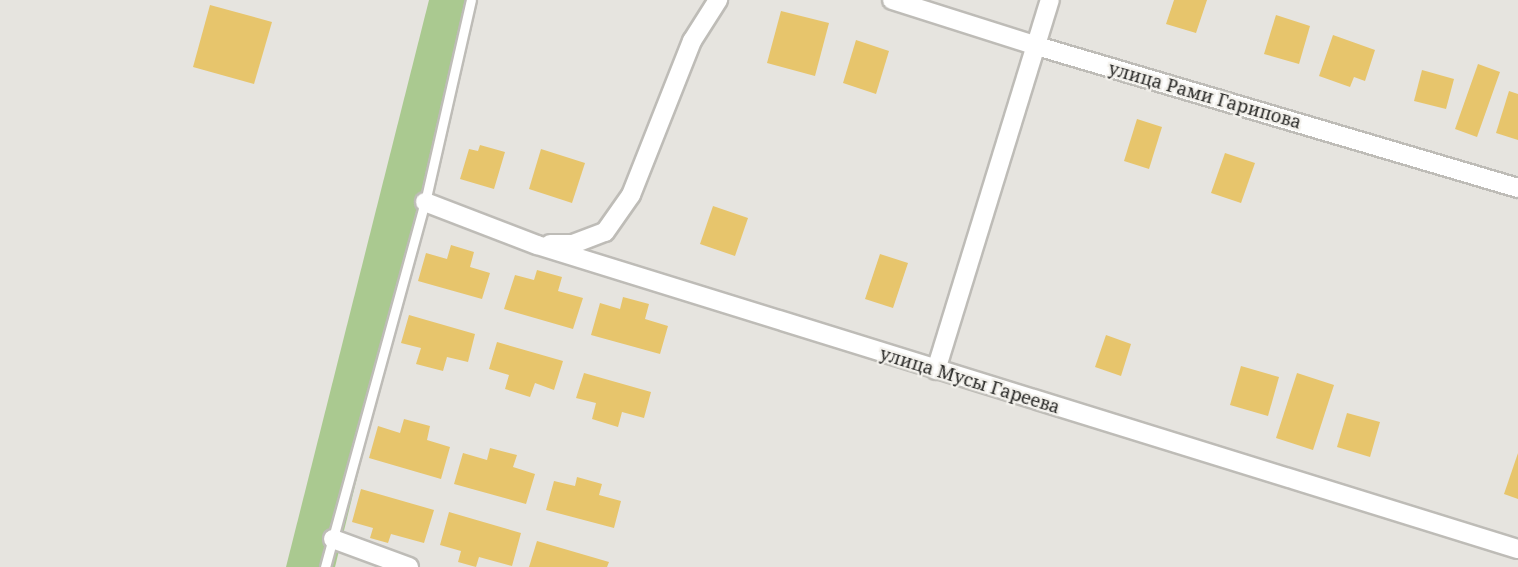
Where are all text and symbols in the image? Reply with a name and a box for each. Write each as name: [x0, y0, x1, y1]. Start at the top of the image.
street label: улица Рами Гарипова: [1106, 57, 1304, 133]
street label: улица Мусы Гареева: [877, 342, 1063, 418]

